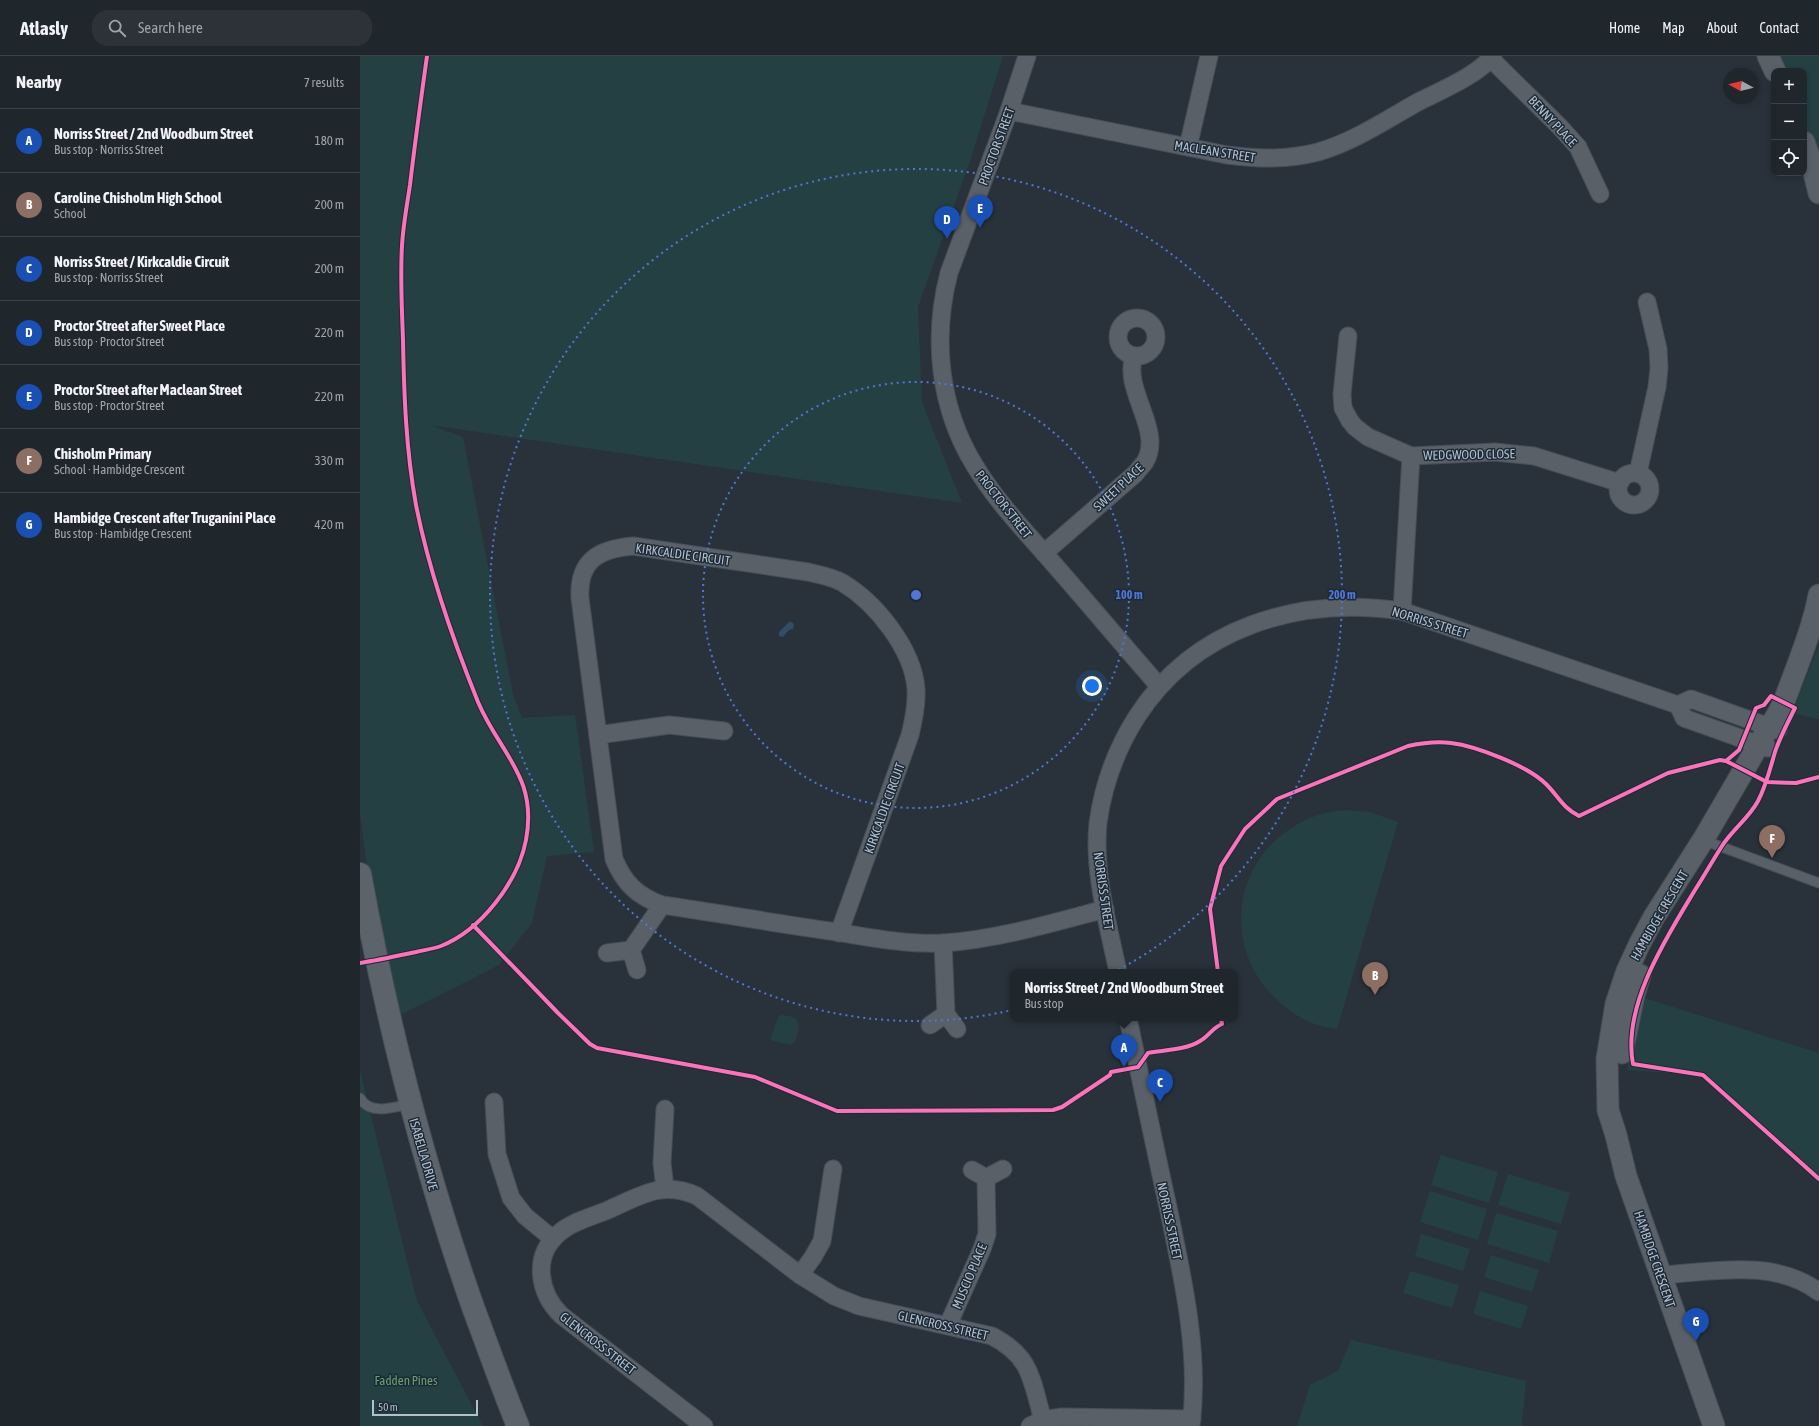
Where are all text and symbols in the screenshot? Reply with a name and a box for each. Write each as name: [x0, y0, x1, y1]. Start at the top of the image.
search box: [92, 10, 372, 46]
text: Atlasly: [20, 17, 68, 39]
icon: search: [106, 17, 128, 39]
text: Search here: [138, 19, 203, 36]
text: Home: [1609, 20, 1640, 36]
text: Map: [1662, 20, 1685, 36]
text: About: [1707, 20, 1738, 36]
text: Contact: [1760, 20, 1799, 36]
north arrow: [1723, 68, 1759, 104]
map controls: [1771, 68, 1807, 176]
button: +: [1771, 68, 1807, 104]
text: Nearby: [16, 72, 62, 92]
text: 7 results: [304, 75, 344, 90]
street label: BENNY PLACE: [1525, 93, 1580, 150]
button: −: [1771, 104, 1807, 140]
street label: PROCTOR STREET: [975, 105, 1018, 187]
text: Norriss Street / 2nd Woodburn Street: [54, 125, 253, 142]
text: A: [26, 133, 32, 148]
text: 180 m: [315, 133, 344, 148]
street label: MACLEAN STREET: [1173, 138, 1257, 165]
button: locate: [1771, 140, 1807, 176]
text: Bus stop · Norriss Street: [54, 142, 164, 157]
text: Caroline Chisholm High School: [54, 189, 222, 206]
pin: E: [967, 195, 993, 228]
text: B: [26, 197, 32, 212]
text: 200 m: [315, 197, 344, 212]
text: School: [54, 206, 86, 221]
pin: D: [934, 206, 960, 239]
text: Norriss Street / Kirkcaldie Circuit: [54, 253, 229, 270]
text: C: [26, 261, 32, 276]
text: 200 m: [315, 261, 344, 276]
text: Bus stop · Norriss Street: [54, 270, 164, 285]
text: Proctor Street after Sweet Place: [54, 317, 225, 334]
text: D: [25, 325, 33, 340]
text: 220 m: [315, 325, 344, 340]
text: Bus stop · Proctor Street: [54, 334, 165, 349]
text: Proctor Street after Maclean Street: [54, 381, 242, 398]
text: E: [26, 389, 32, 404]
text: 220 m: [315, 389, 344, 404]
text: Bus stop · Proctor Street: [54, 398, 165, 413]
text: Chisholm Primary: [54, 445, 152, 462]
street label: WEDGWOOD CLOSE: [1423, 446, 1516, 463]
text: F: [26, 453, 32, 468]
text: 330 m: [315, 453, 344, 468]
street label: SWEET PLACE: [1090, 460, 1147, 514]
text: School · Hambidge Crescent: [54, 462, 185, 477]
street label: PROCTOR STREET: [972, 467, 1035, 541]
text: Hambidge Crescent after Truganini Place: [54, 509, 276, 526]
text: G: [26, 517, 32, 532]
text: 420 m: [315, 517, 344, 532]
text: Bus stop · Hambidge Crescent: [54, 526, 192, 541]
street label: KIRKCALDIE CIRCUIT: [635, 540, 731, 569]
centre of rings: [909, 588, 923, 602]
text: 100 m: [1115, 588, 1143, 602]
text: 200 m: [1328, 588, 1356, 602]
street label: NORRISS STREET: [1390, 604, 1470, 641]
your location: [1082, 676, 1102, 696]
street label: KIRKCALDIE CIRCUIT: [861, 761, 908, 856]
pin: F: [1759, 825, 1785, 858]
street label: NORRISS STREET: [1091, 851, 1116, 931]
street label: HAMBIDGE CRESCENT: [1628, 867, 1692, 963]
pin: B: [1362, 962, 1388, 995]
popup: [1010, 969, 1238, 1021]
text: Norriss Street / 2nd Woodburn Street: [1024, 979, 1224, 996]
text: Bus stop: [1024, 996, 1064, 1011]
pin: A: [1111, 1034, 1137, 1067]
pin: C: [1147, 1069, 1173, 1102]
street label: ISABELLA DRIVE: [406, 1116, 441, 1192]
street label: NORRISS STREET: [1154, 1181, 1185, 1261]
street label: HAMBIDGE CRESCENT: [1631, 1209, 1678, 1310]
street label: MUSCIO PLACE: [949, 1241, 990, 1311]
street label: GLENCROSS STREET: [896, 1308, 990, 1343]
pin: G: [1683, 1308, 1709, 1341]
street label: GLENCROSS STREET: [557, 1309, 639, 1378]
park label: Fadden Pines: [374, 1373, 438, 1388]
scale bar: [372, 1398, 478, 1417]
text: 50 m: [378, 1401, 398, 1413]

